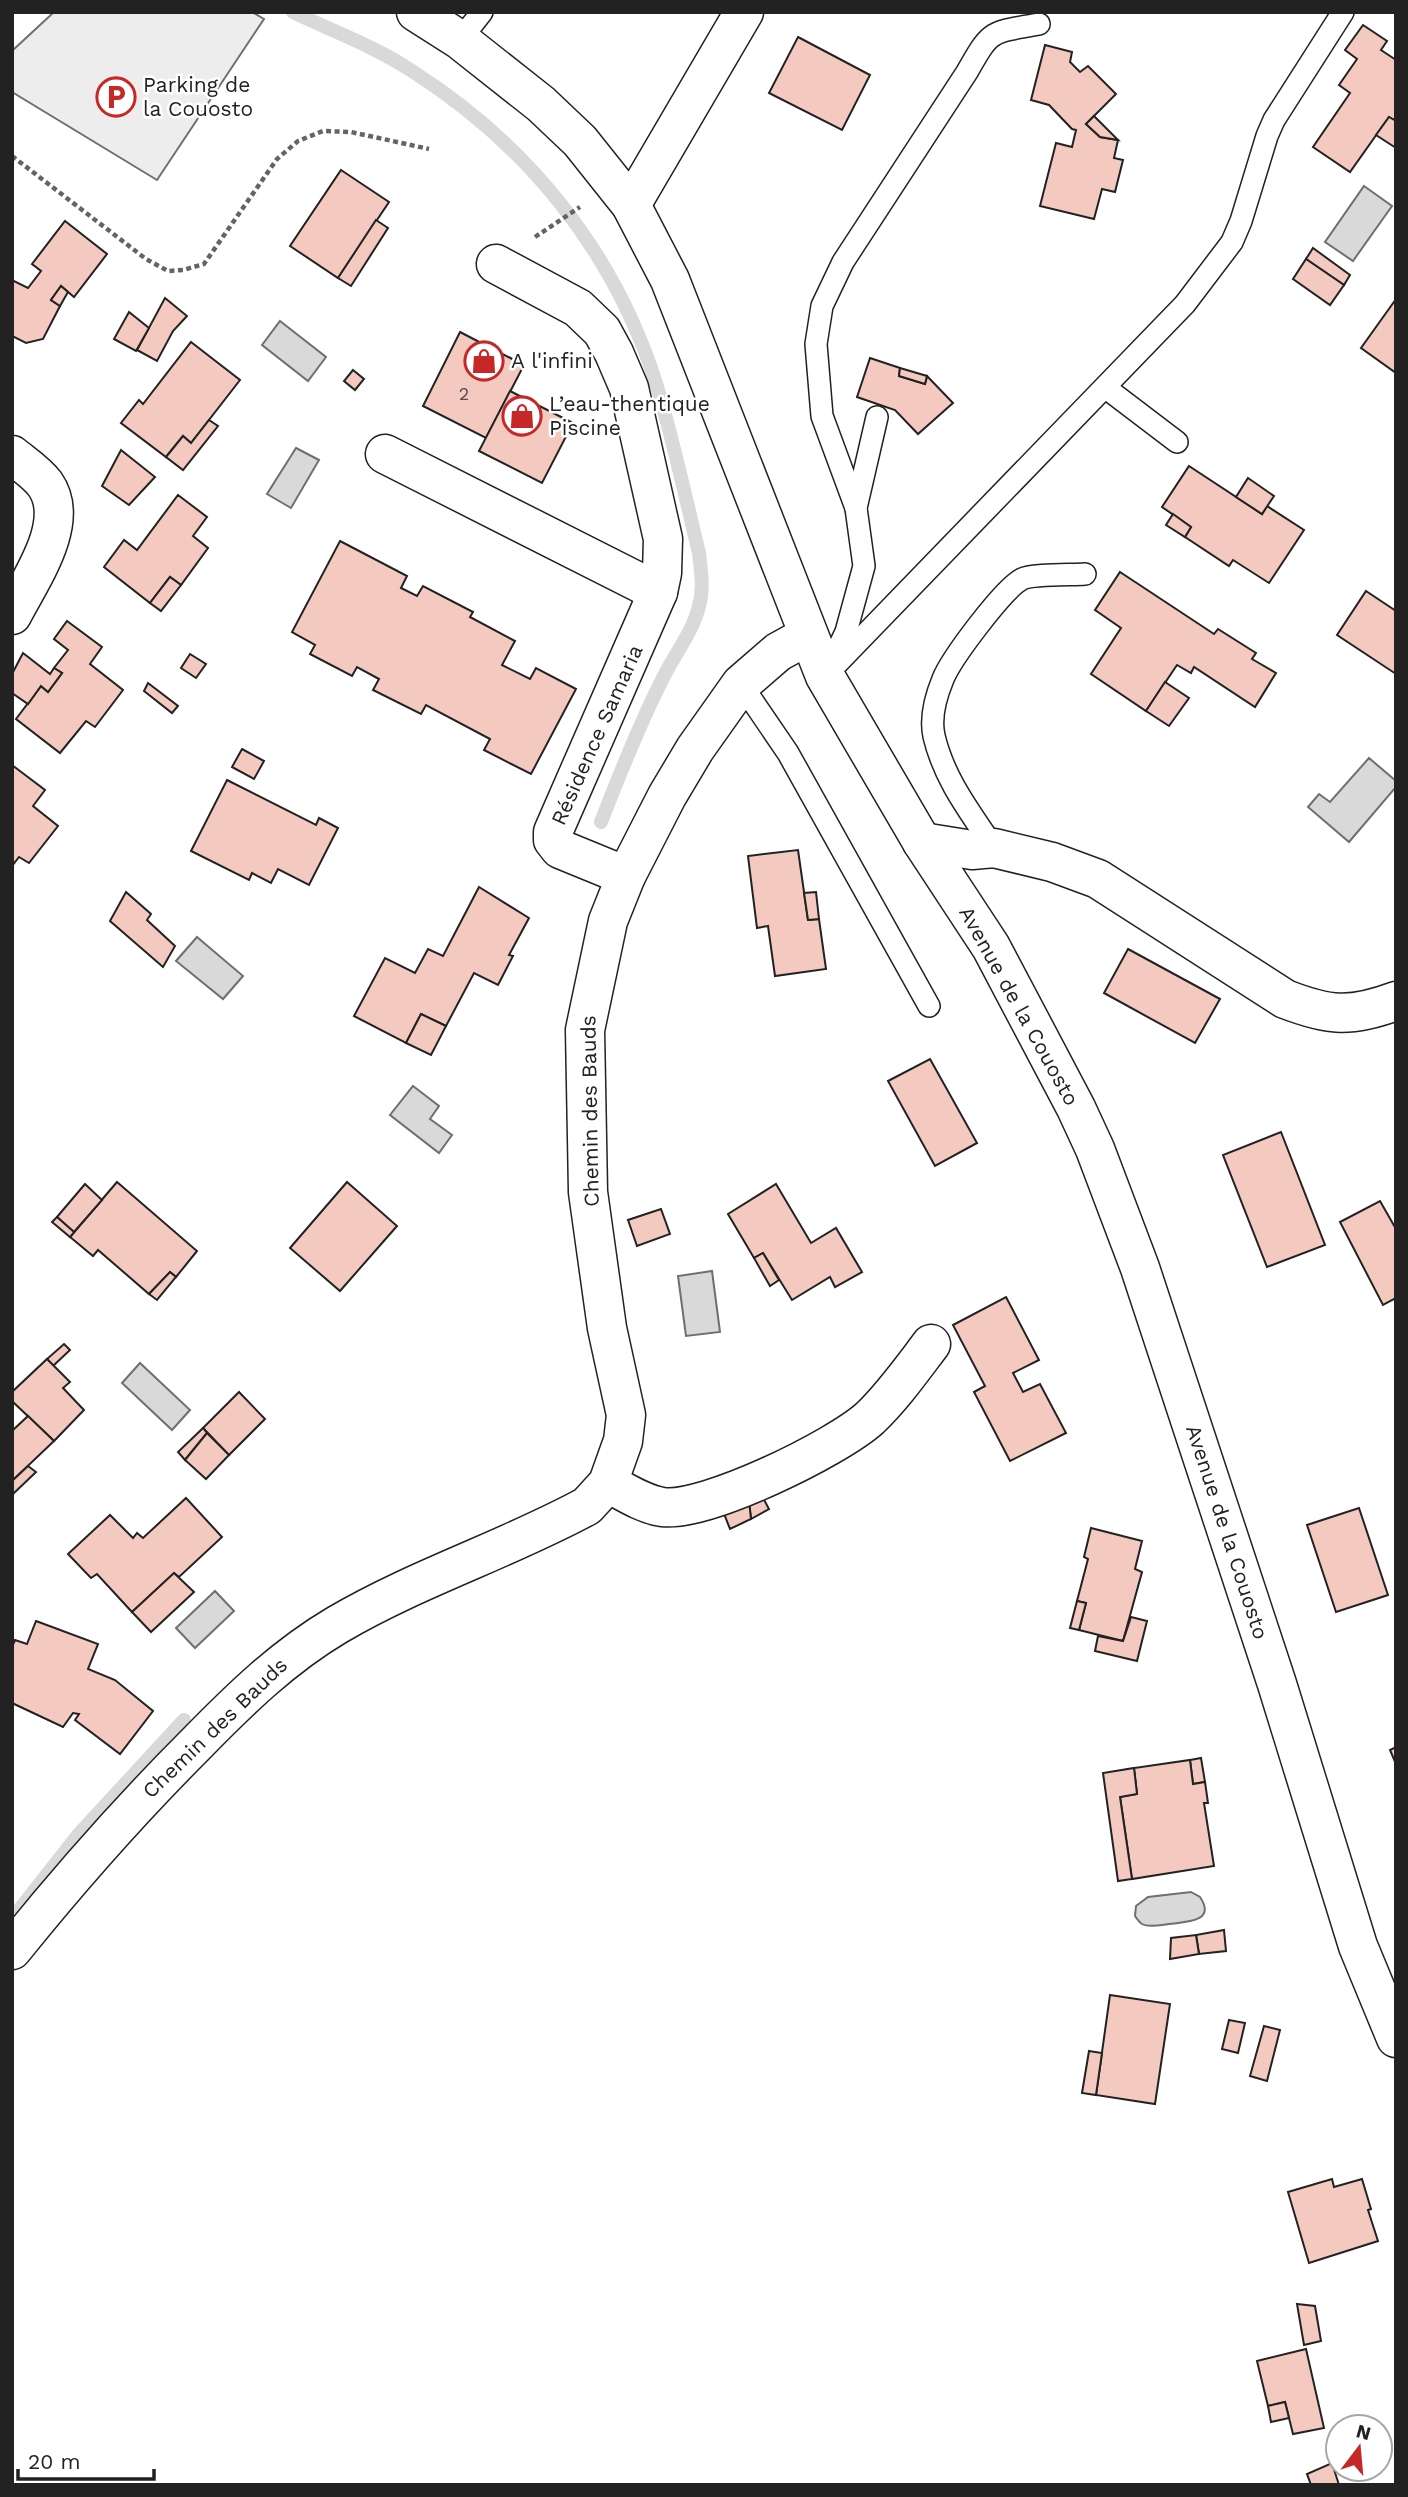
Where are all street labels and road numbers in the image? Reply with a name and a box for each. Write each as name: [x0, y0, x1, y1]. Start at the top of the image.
street label: Résidence Samaria: [546, 641, 648, 829]
street label: Avenue de la Couosto: [954, 902, 1085, 1110]
street label: Chemin des Bauds: [575, 1015, 604, 1207]
street label: Avenue de la Couosto: [1181, 1422, 1274, 1642]
street label: Chemin des Bauds: [137, 1652, 292, 1803]

